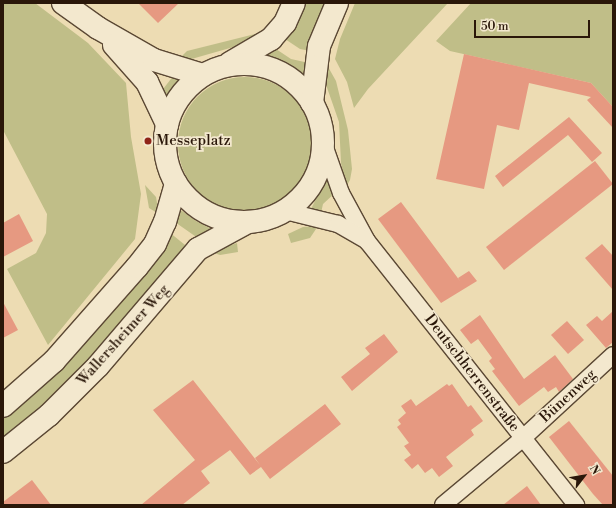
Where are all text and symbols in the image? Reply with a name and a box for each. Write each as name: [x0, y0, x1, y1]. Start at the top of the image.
scale bar: [476, 12, 592, 38]
text: 50 m: [481, 19, 509, 34]
place label: Messeplatz: [156, 132, 231, 150]
marker: Messeplatz: [143, 136, 153, 146]
street label: Wallersheimer Weg: [73, 281, 173, 389]
street label: Deutschherrenstraße: [421, 311, 523, 435]
street label: Bünenweg: [536, 366, 600, 426]
north arrow: [564, 456, 604, 496]
text: N: [586, 462, 603, 477]

